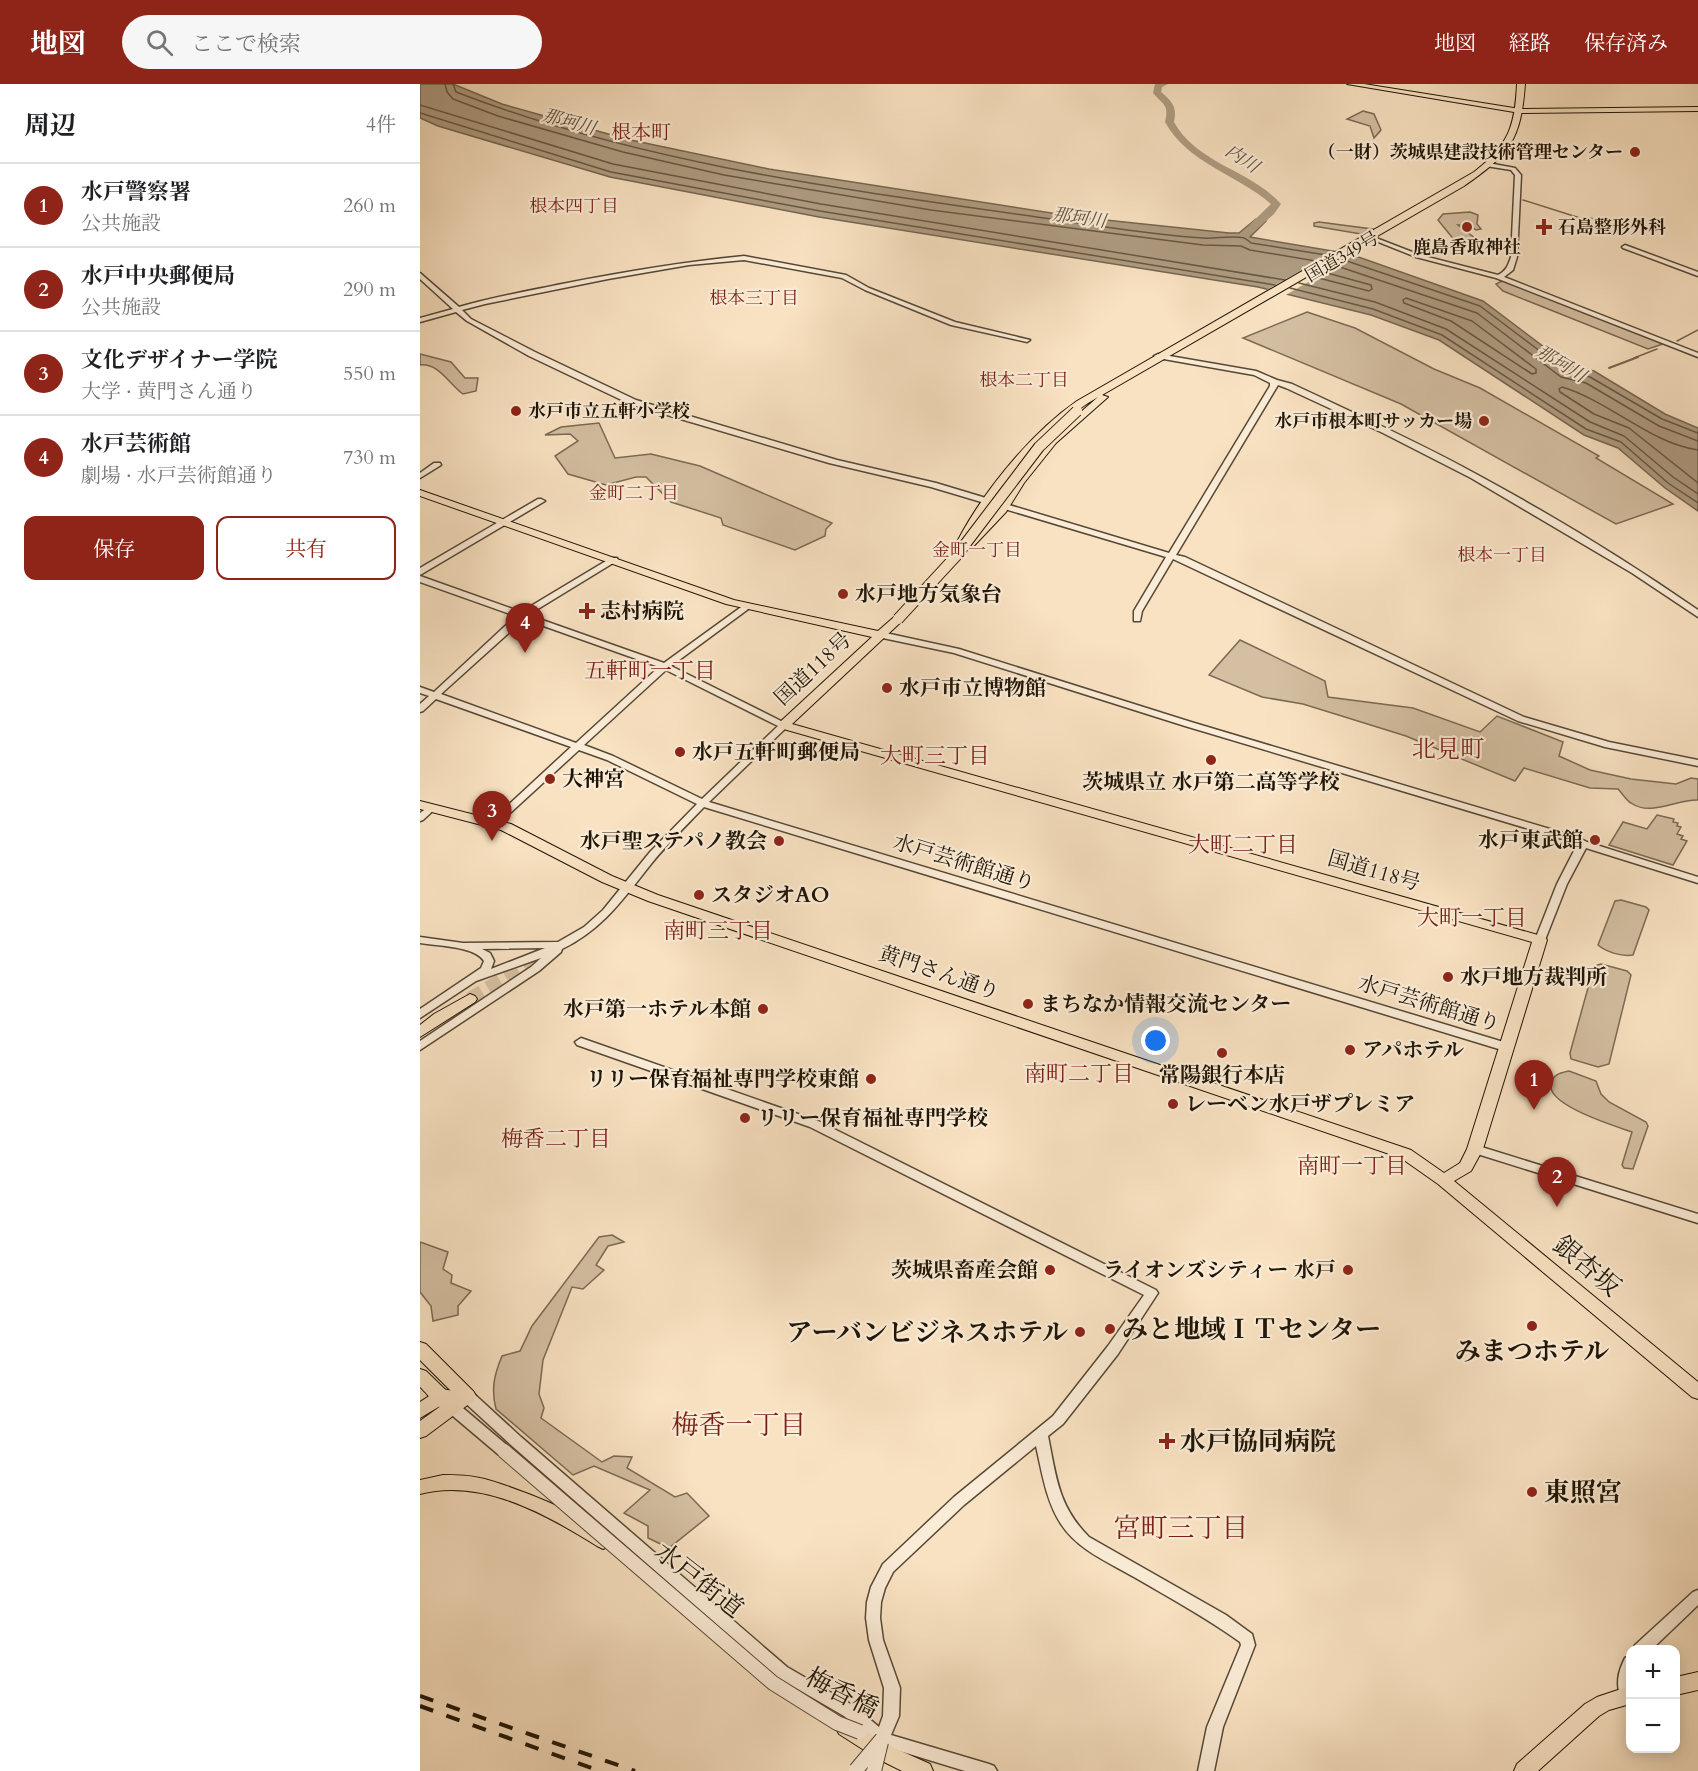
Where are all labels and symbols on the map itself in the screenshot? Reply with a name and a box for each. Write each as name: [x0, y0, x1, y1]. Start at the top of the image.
water label: 那珂川: [540, 103, 600, 142]
district label: 根本町: [611, 119, 671, 146]
water label: 内川: [1220, 139, 1266, 180]
place label: （一財）茨城県建設技術管理センター: [1318, 140, 1623, 165]
marker: （一財）茨城県建設技術管理センター: [1628, 145, 1642, 159]
district label: 根本四丁目: [529, 194, 619, 219]
water label: 那珂川: [1051, 202, 1109, 234]
place label: 石島整形外科: [1558, 215, 1666, 240]
marker: 石島整形外科: [1535, 218, 1553, 236]
marker: 鹿島香取神社: [1460, 220, 1474, 234]
street label: 国道349号: [1300, 226, 1384, 288]
place label: 鹿島香取神社: [1413, 235, 1521, 260]
district label: 根本三丁目: [709, 286, 799, 311]
water label: 那珂川: [1531, 339, 1592, 390]
district label: 根本二丁目: [979, 368, 1069, 393]
place label: 水戸市立五軒小学校: [528, 399, 690, 424]
marker: 水戸市立五軒小学校: [509, 404, 523, 418]
place label: 水戸市根本町サッカー場: [1274, 409, 1472, 434]
marker: 水戸市根本町サッカー場: [1477, 414, 1491, 428]
district label: 金町二丁目: [589, 481, 679, 506]
district label: 金町一丁目: [932, 538, 1022, 563]
district label: 根本一丁目: [1457, 543, 1547, 568]
place label: 水戸地方気象台: [855, 580, 1002, 609]
marker: 水戸地方気象台: [836, 587, 850, 601]
place label: 志村病院: [600, 597, 684, 626]
marker: 志村病院: [578, 602, 596, 620]
pin: 4: [506, 604, 544, 653]
street label: 国道118号: [768, 626, 858, 712]
district label: 五軒町一丁目: [584, 656, 716, 686]
place label: 水戸市立博物館: [899, 674, 1046, 703]
marker: 水戸市立博物館: [880, 681, 894, 695]
district label: 北見町: [1412, 733, 1484, 766]
place label: 水戸五軒町郵便局: [692, 738, 860, 767]
district label: 大町三丁目: [880, 741, 990, 771]
marker: 水戸五軒町郵便局: [673, 745, 687, 759]
marker: 茨城県立 水戸第二高等学校: [1204, 753, 1218, 767]
place label: 大神宮: [562, 765, 625, 794]
place label: 茨城県立 水戸第二高等学校: [1082, 768, 1340, 797]
marker: 大神宮: [543, 772, 557, 786]
pin: 3: [472, 792, 512, 841]
place label: 水戸東武館: [1478, 826, 1583, 855]
place label: 水戸聖ステパノ教会: [580, 827, 767, 856]
street label: 水戸芸術館通り: [889, 828, 1039, 898]
district label: 大町二丁目: [1188, 830, 1298, 860]
marker: 水戸東武館: [1588, 833, 1602, 847]
marker: 水戸聖ステパノ教会: [772, 834, 786, 848]
street label: 国道118号: [1324, 844, 1424, 898]
place label: スタジオAO: [711, 881, 830, 910]
marker: スタジオAO: [692, 888, 706, 902]
district label: 大町一丁目: [1417, 903, 1527, 933]
district label: 南町三丁目: [663, 916, 773, 946]
street label: 黄門さん通り: [875, 939, 1003, 1007]
place label: 水戸地方裁判所: [1460, 963, 1607, 992]
street label: 水戸芸術館通り: [1354, 969, 1504, 1039]
marker: 水戸地方裁判所: [1441, 970, 1455, 984]
place label: まちなか情報交流センター: [1040, 990, 1291, 1019]
place label: 水戸第一ホテル本館: [563, 995, 751, 1024]
marker: まちなか情報交流センター: [1021, 997, 1035, 1011]
marker: 水戸第一ホテル本館: [756, 1002, 770, 1016]
your location: [1141, 1026, 1170, 1055]
place label: アパホテル: [1362, 1036, 1464, 1065]
marker: アパホテル: [1343, 1043, 1357, 1057]
marker: 常陽銀行本店: [1215, 1046, 1229, 1060]
district label: 南町二丁目: [1024, 1059, 1134, 1089]
pin: 1: [1514, 1060, 1554, 1110]
place label: 常陽銀行本店: [1159, 1061, 1285, 1090]
place label: リリー保育福祉専門学校東館: [586, 1065, 859, 1094]
marker: リリー保育福祉専門学校東館: [864, 1072, 878, 1086]
place label: レーベン水戸ザプレミア: [1185, 1090, 1415, 1119]
marker: レーベン水戸ザプレミア: [1166, 1097, 1180, 1111]
place label: リリー保育福祉専門学校: [757, 1104, 988, 1133]
marker: リリー保育福祉専門学校: [738, 1111, 752, 1125]
district label: 梅香二丁目: [501, 1124, 611, 1154]
district label: 南町一丁目: [1297, 1151, 1407, 1181]
pin: 2: [1538, 1158, 1576, 1207]
street label: 銀杏坂: [1546, 1228, 1628, 1304]
place label: 茨城県畜産会館: [891, 1256, 1038, 1285]
place label: ライオンズシティー 水戸: [1103, 1256, 1336, 1285]
marker: 茨城県畜産会館: [1043, 1263, 1057, 1277]
marker: ライオンズシティー 水戸: [1341, 1263, 1355, 1277]
place label: みと地域ＩＴセンター: [1122, 1312, 1381, 1347]
place label: アーバンビジネスホテル: [786, 1315, 1068, 1350]
marker: みまつホテル: [1525, 1319, 1539, 1333]
marker: みと地域ＩＴセンター: [1103, 1322, 1117, 1336]
marker: アーバンビジネスホテル: [1073, 1325, 1087, 1339]
place label: みまつホテル: [1455, 1334, 1609, 1369]
district label: 梅香一丁目: [672, 1407, 807, 1444]
place label: 水戸協同病院: [1180, 1424, 1336, 1459]
marker: 水戸協同病院: [1158, 1432, 1176, 1450]
place label: 東照宮: [1544, 1475, 1622, 1510]
marker: 東照宮: [1525, 1485, 1539, 1499]
district label: 宮町三丁目: [1114, 1510, 1249, 1547]
street label: 水戸街道: [647, 1534, 751, 1626]
street label: 梅香橋: [799, 1660, 885, 1726]

